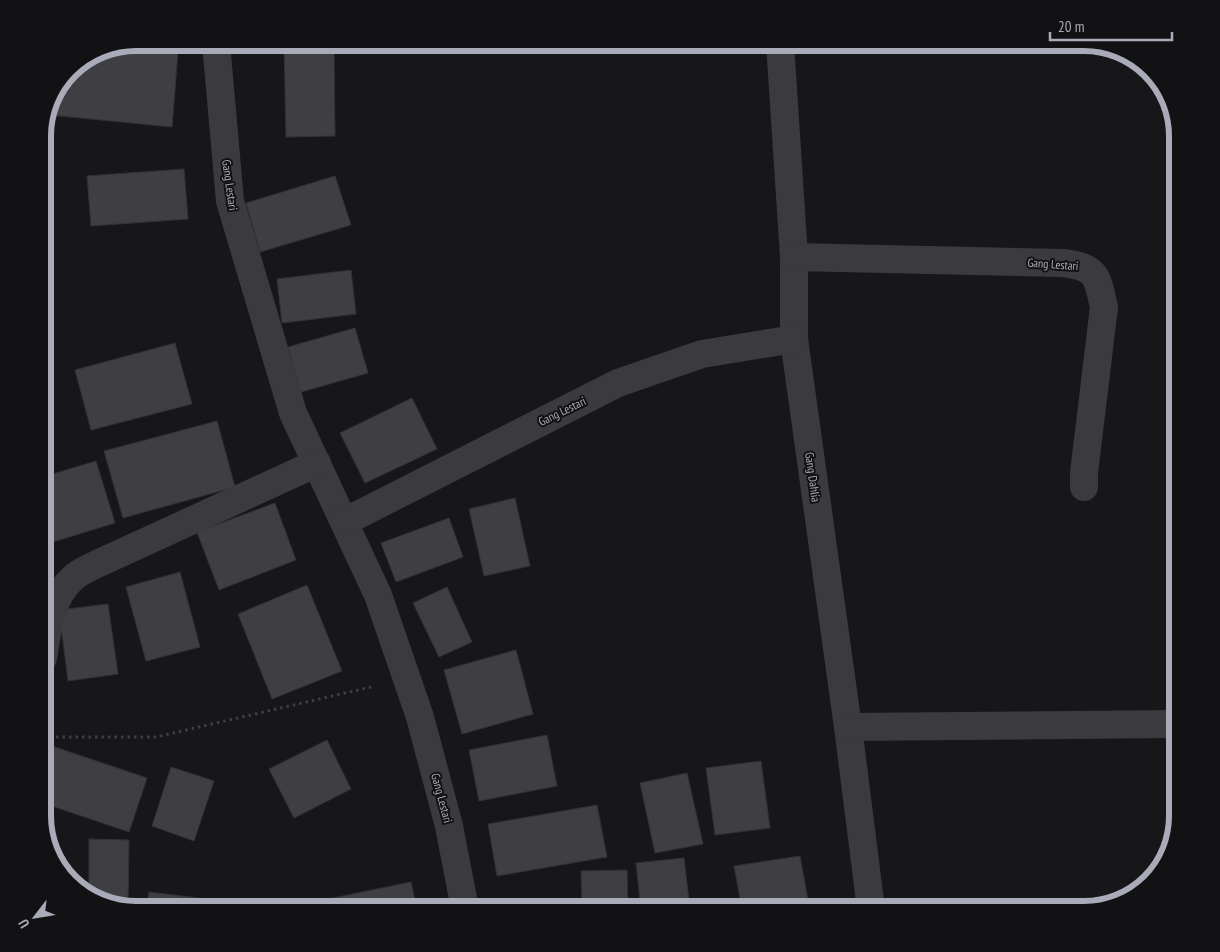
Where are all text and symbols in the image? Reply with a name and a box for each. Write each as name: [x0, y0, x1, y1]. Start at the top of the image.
scale bar: [1050, 10, 1172, 42]
text: 20 m: [1058, 17, 1084, 36]
street label: Gang Lestari: [219, 159, 241, 211]
street label: Gang Lestari: [1027, 255, 1079, 273]
street label: Gang Lestari: [536, 393, 588, 429]
street label: Gang Dahlia: [802, 451, 824, 503]
street label: Gang Lestari: [428, 771, 456, 825]
north arrow: [10, 892, 60, 942]
text: U: [14, 916, 33, 931]

